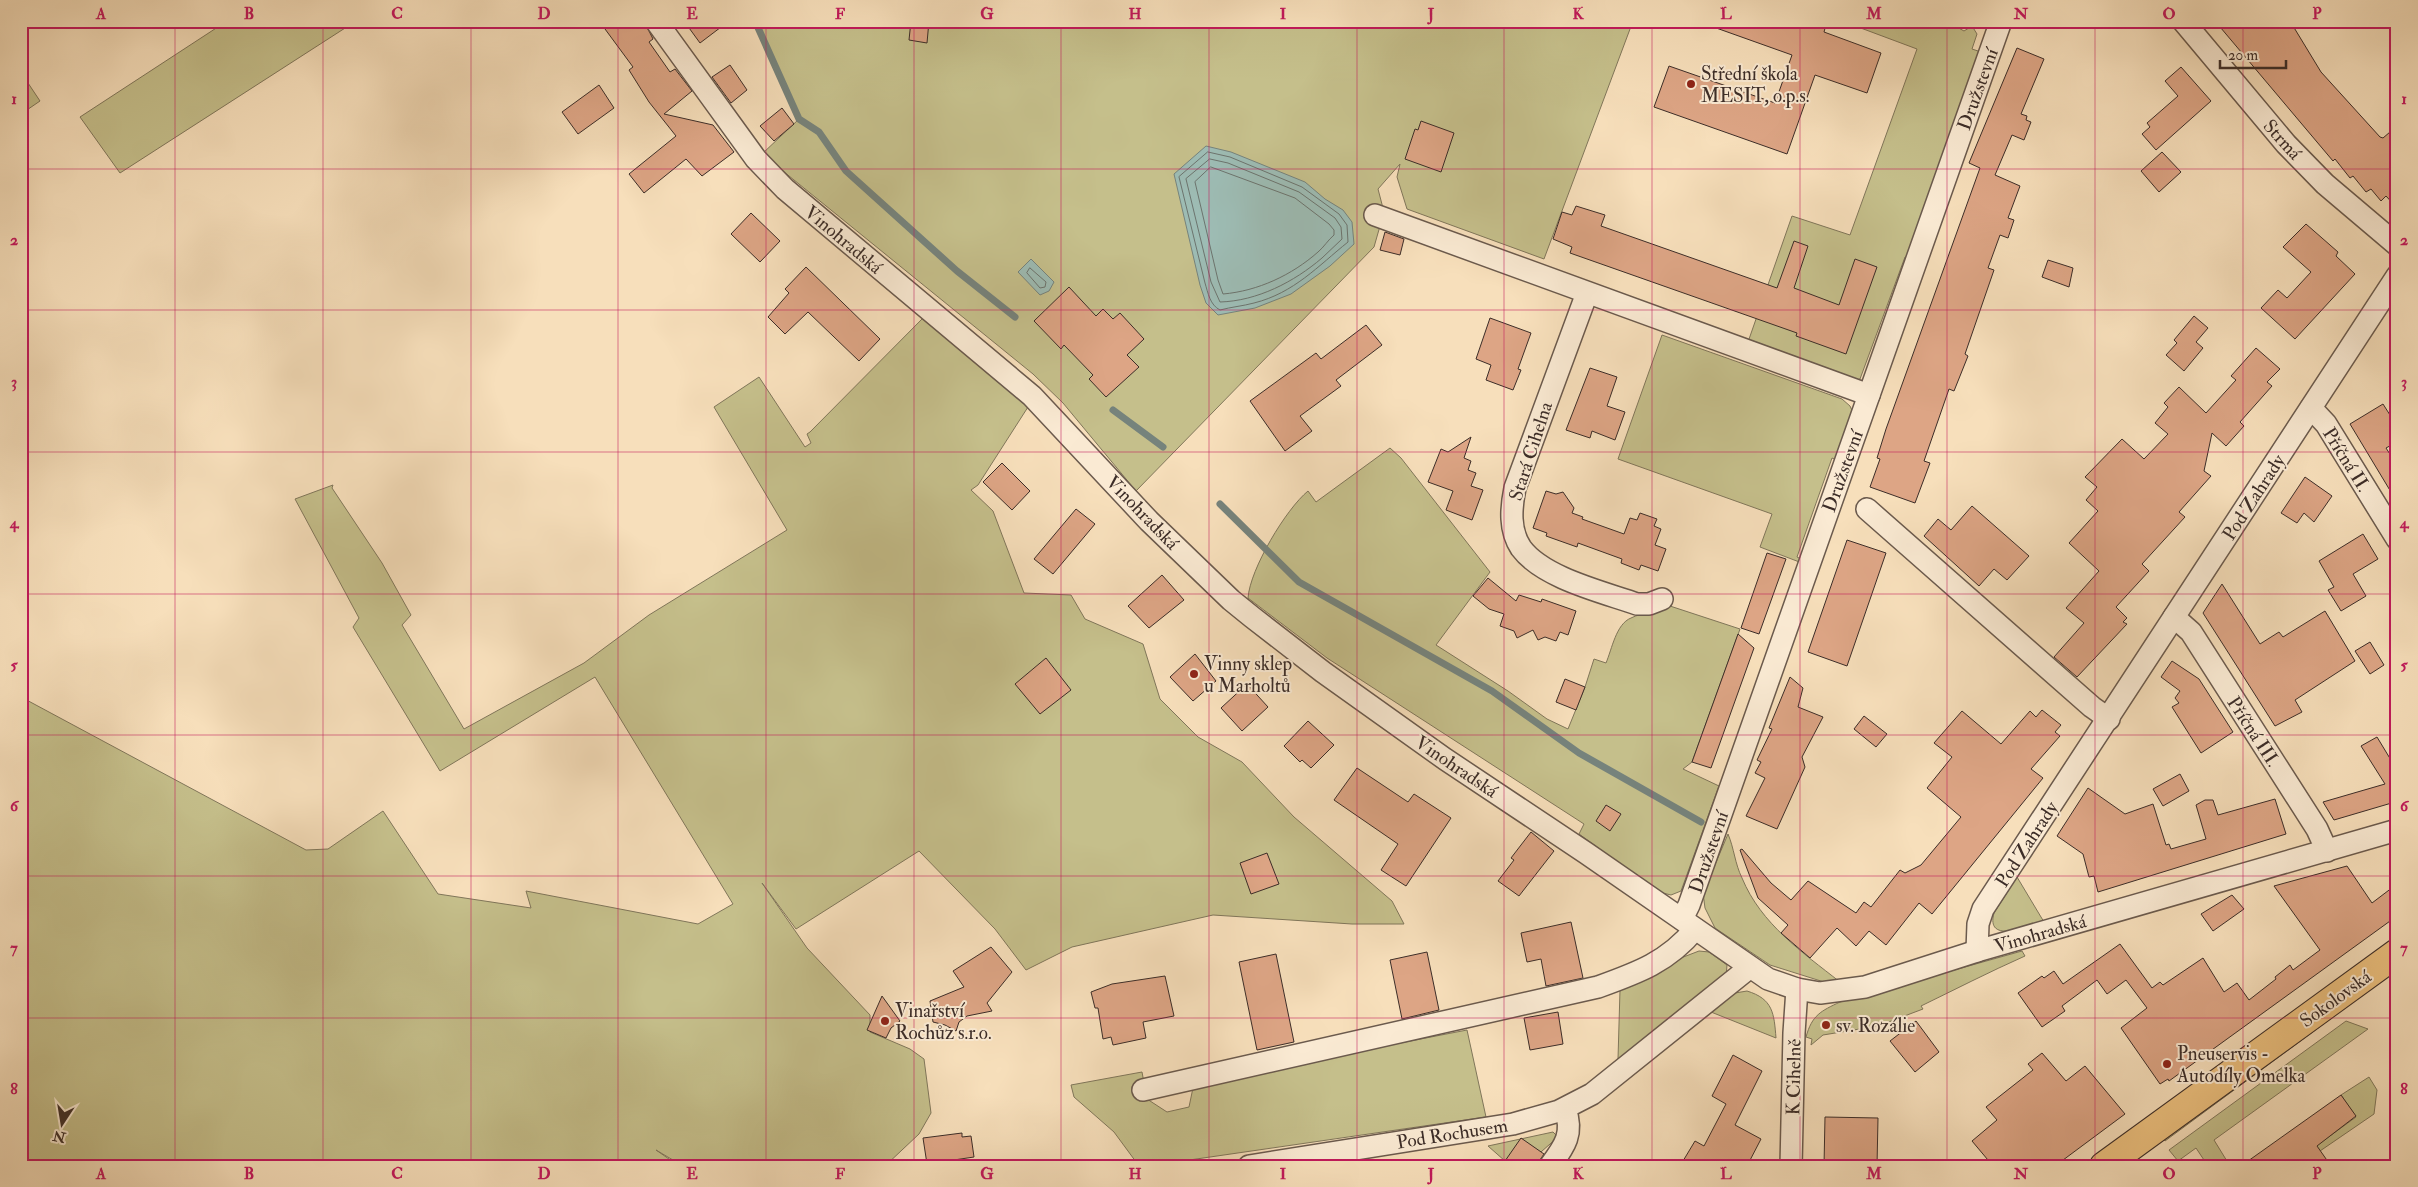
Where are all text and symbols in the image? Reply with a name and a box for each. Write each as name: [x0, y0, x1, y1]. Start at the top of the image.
text: A: [95, 4, 107, 24]
text: B: [244, 4, 254, 24]
text: C: [391, 4, 403, 24]
text: D: [537, 4, 551, 24]
text: E: [686, 4, 698, 24]
text: F: [835, 4, 845, 24]
text: G: [980, 4, 994, 24]
text: H: [1128, 4, 1142, 24]
text: I: [1280, 4, 1287, 24]
text: J: [1427, 4, 1435, 25]
text: K: [1572, 4, 1584, 24]
text: L: [1720, 4, 1732, 24]
text: M: [1865, 4, 1882, 24]
text: N: [2013, 4, 2029, 24]
text: O: [2162, 4, 2176, 24]
text: P: [2312, 4, 2322, 24]
scale bar: [2220, 38, 2287, 70]
street label: Družstevní: [1952, 43, 2004, 133]
text: 20 m: [2228, 46, 2258, 65]
place label: Střední škola MESIT, o.p.s.: [1701, 62, 1809, 109]
marker: Střední škola MESIT, o.p.s.: [1685, 78, 1697, 90]
text: 1: [11, 89, 17, 109]
text: 1: [2401, 89, 2407, 109]
street label: Strmá: [2258, 114, 2307, 165]
street label: Vinohradská: [799, 200, 887, 280]
text: 2: [10, 230, 18, 250]
text: 2: [2400, 230, 2408, 250]
text: 3: [11, 372, 17, 392]
text: 3: [2401, 372, 2407, 392]
street label: Stará Cihelna: [1504, 399, 1558, 504]
street label: Příčná II.: [2317, 423, 2375, 496]
street label: Družstevní: [1817, 425, 1869, 515]
street label: Pod Zahrady: [2217, 450, 2291, 545]
street label: Vinohradská: [1101, 470, 1184, 555]
text: 4: [9, 513, 20, 533]
text: 4: [2399, 513, 2410, 533]
place label: Vinny sklep u Marholtů: [1204, 652, 1292, 698]
text: 5: [10, 655, 18, 675]
text: 5: [2400, 655, 2408, 675]
marker: Vinny sklep u Marholtů: [1188, 668, 1200, 680]
street label: Příčná III.: [2222, 692, 2285, 771]
street label: Vinohradská: [1410, 730, 1503, 803]
text: 6: [10, 796, 20, 816]
text: 6: [2400, 796, 2410, 816]
street label: Pod Zahrady: [1990, 797, 2064, 892]
street label: Družstevní: [1684, 806, 1735, 897]
street label: Vinohradská: [1991, 909, 2089, 959]
text: 7: [10, 938, 18, 958]
text: 7: [2400, 938, 2408, 958]
street label: Sokolovská: [2295, 965, 2376, 1033]
place label: Vinařství Rochůz s.r.o.: [895, 999, 992, 1045]
place label: sv. Rozálie: [1836, 1014, 1915, 1038]
marker: Vinařství Rochůz s.r.o.: [879, 1015, 891, 1027]
marker: sv. Rozálie: [1820, 1019, 1832, 1031]
street label: K Cihelně: [1781, 1038, 1807, 1116]
place label: Pneuservis - Autodíly Omelka: [2176, 1042, 2305, 1088]
marker: Pneuservis - Autodíly Omelka: [2161, 1058, 2173, 1070]
text: 8: [10, 1079, 18, 1099]
text: 8: [2400, 1079, 2408, 1099]
north arrow: [38, 1100, 88, 1150]
street label: Pod Rochusem: [1395, 1113, 1510, 1155]
text: N: [51, 1127, 68, 1146]
text: A: [95, 1164, 107, 1184]
text: B: [244, 1164, 254, 1184]
text: C: [391, 1164, 403, 1184]
text: D: [537, 1164, 551, 1184]
text: E: [686, 1164, 698, 1184]
text: F: [835, 1164, 845, 1184]
text: G: [980, 1164, 994, 1184]
text: H: [1128, 1164, 1142, 1184]
text: I: [1280, 1164, 1287, 1184]
text: J: [1427, 1164, 1435, 1185]
text: K: [1572, 1164, 1584, 1184]
text: L: [1720, 1164, 1732, 1184]
text: M: [1865, 1164, 1882, 1184]
text: N: [2013, 1164, 2029, 1184]
text: O: [2162, 1164, 2176, 1184]
text: P: [2312, 1164, 2322, 1184]

